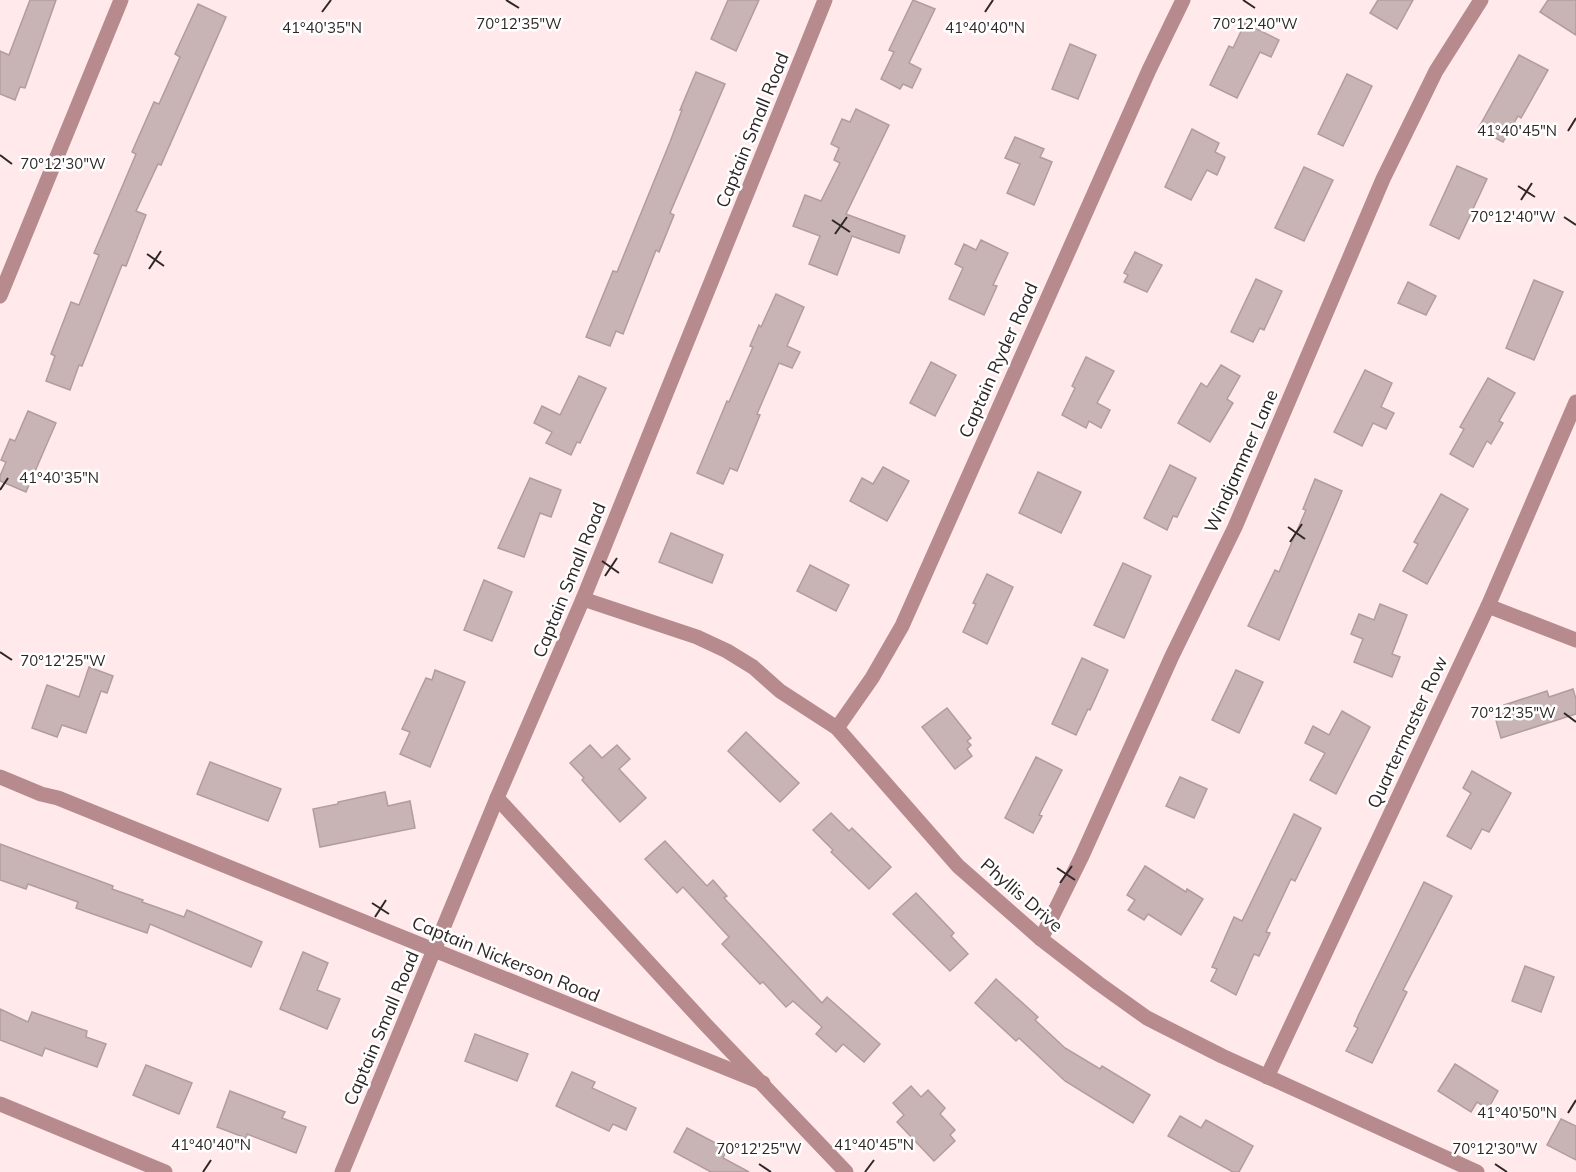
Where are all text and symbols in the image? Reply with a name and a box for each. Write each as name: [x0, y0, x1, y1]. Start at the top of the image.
text: 70°12'35"W: [476, 14, 562, 33]
text: 70°12'40"W: [1212, 14, 1298, 33]
text: 41°40'35"N: [282, 18, 362, 37]
text: 41°40'40"N: [945, 18, 1025, 37]
street label: Captain Small Road: [710, 49, 794, 211]
text: 41°40'45"N: [1477, 121, 1557, 140]
text: 70°12'30"W: [20, 154, 106, 173]
text: 70°12'40"W: [1470, 207, 1556, 226]
street label: Captain Ryder Road: [953, 279, 1043, 441]
street label: Windjammer Lane: [1199, 386, 1283, 536]
text: 41°40'35"N: [19, 468, 99, 487]
street label: Captain Small Road: [527, 499, 611, 661]
text: 70°12'25"W: [20, 651, 106, 670]
street label: Quartermaster Row: [1362, 652, 1453, 812]
text: 70°12'35"W: [1470, 703, 1556, 722]
street label: Phyllis Drive: [976, 853, 1068, 937]
street label: Captain Nickerson Road: [409, 911, 603, 1007]
street label: Captain Small Road: [338, 947, 424, 1109]
text: 41°40'50"N: [1477, 1103, 1557, 1122]
text: 41°40'40"N: [171, 1135, 251, 1154]
text: 41°40'45"N: [834, 1135, 914, 1154]
text: 70°12'25"W: [716, 1139, 802, 1158]
text: 70°12'30"W: [1452, 1139, 1538, 1158]

